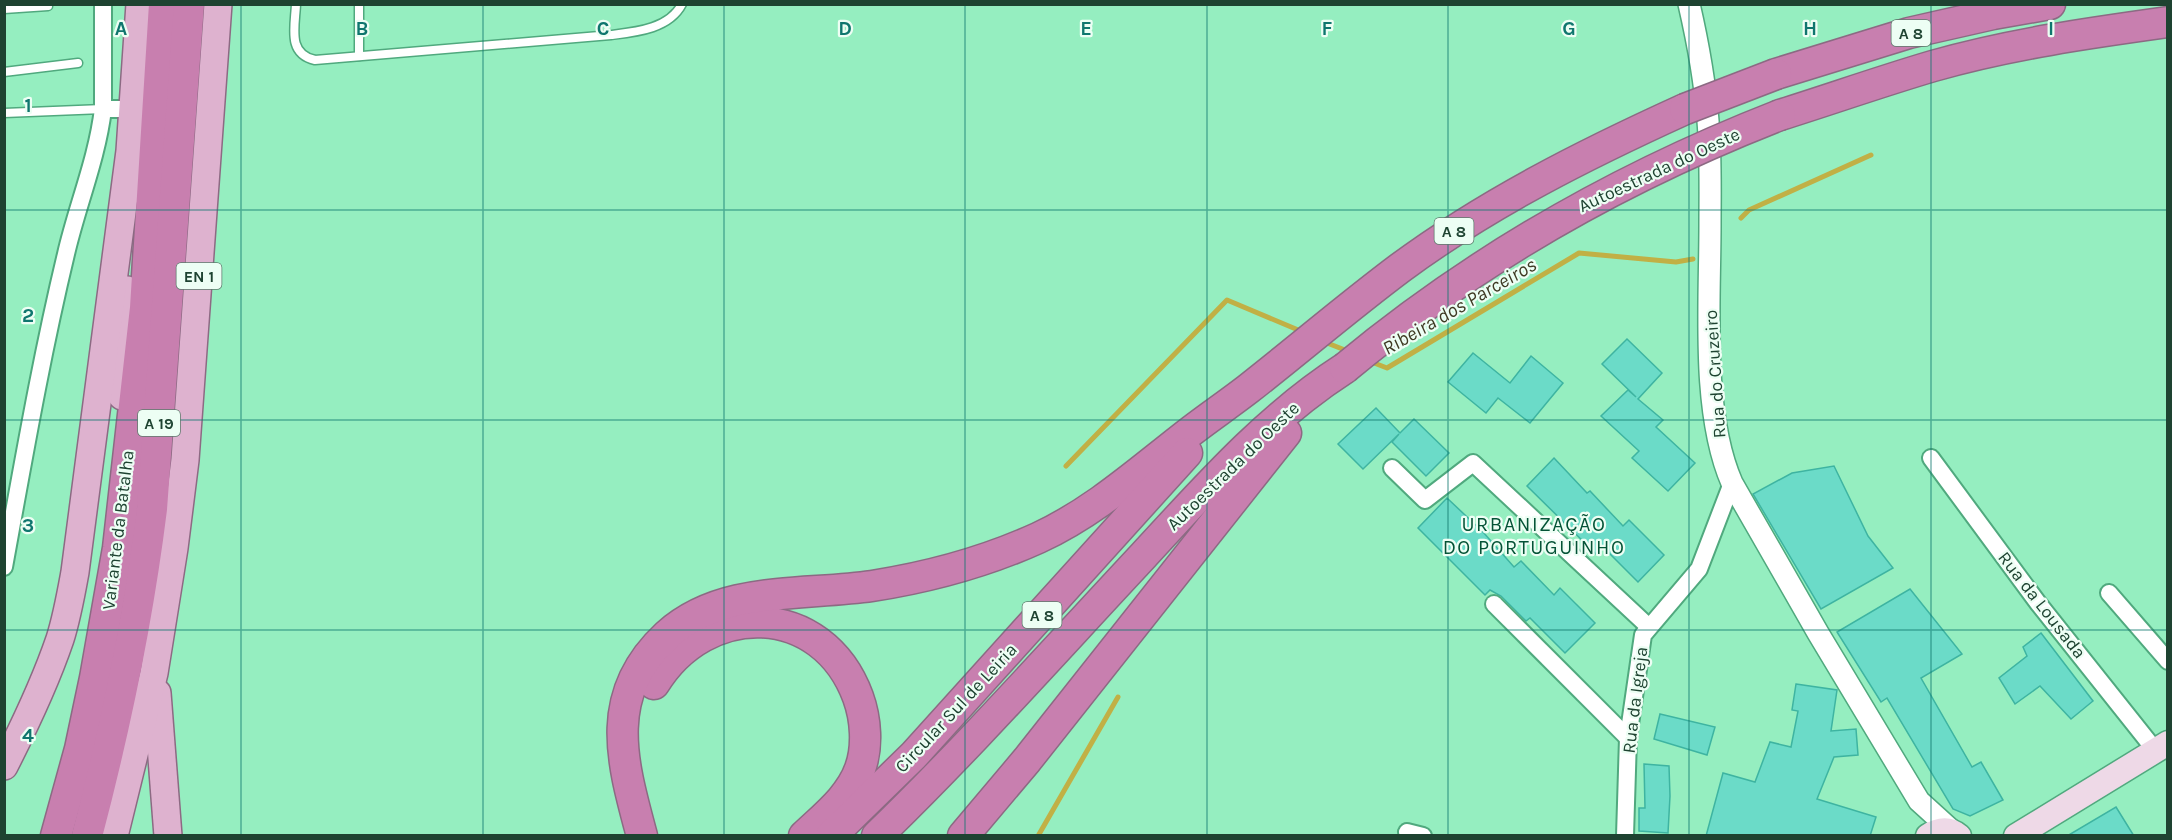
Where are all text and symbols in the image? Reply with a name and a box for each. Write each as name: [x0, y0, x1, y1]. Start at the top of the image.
text: A: [115, 17, 128, 40]
text: B: [356, 17, 368, 40]
text: C: [597, 17, 609, 40]
text: D: [838, 17, 852, 40]
text: E: [1080, 17, 1092, 40]
text: F: [1322, 17, 1333, 40]
text: G: [1562, 17, 1576, 40]
text: H: [1803, 17, 1817, 40]
text: I: [2048, 17, 2054, 40]
road number: A 8: [1892, 20, 1930, 46]
text: 1: [24, 94, 32, 117]
street label: Autoestrada do Oeste: [1575, 123, 1743, 217]
road number: A 8: [1434, 218, 1474, 244]
water label: Ribeira dos Parceiros: [1378, 253, 1540, 360]
road number: EN 1: [176, 263, 222, 289]
text: 2: [22, 304, 34, 327]
street label: Rua do Cruzeiro: [1700, 309, 1730, 439]
street label: Autoestrada do Oeste: [1162, 397, 1304, 535]
road number: A 19: [138, 410, 180, 436]
street label: Variante da Batalha: [97, 449, 139, 611]
district label: URBANIZAÇÃO DO PORTUGUINHO: [1443, 513, 1625, 559]
text: 3: [22, 514, 34, 537]
street label: Rua da Lousada: [1993, 547, 2091, 663]
road number: A 8: [1022, 602, 1062, 628]
street label: Circular Sul de Leiria: [890, 639, 1022, 777]
street label: Rua da Igreja: [1618, 645, 1652, 755]
text: 4: [22, 724, 34, 747]

